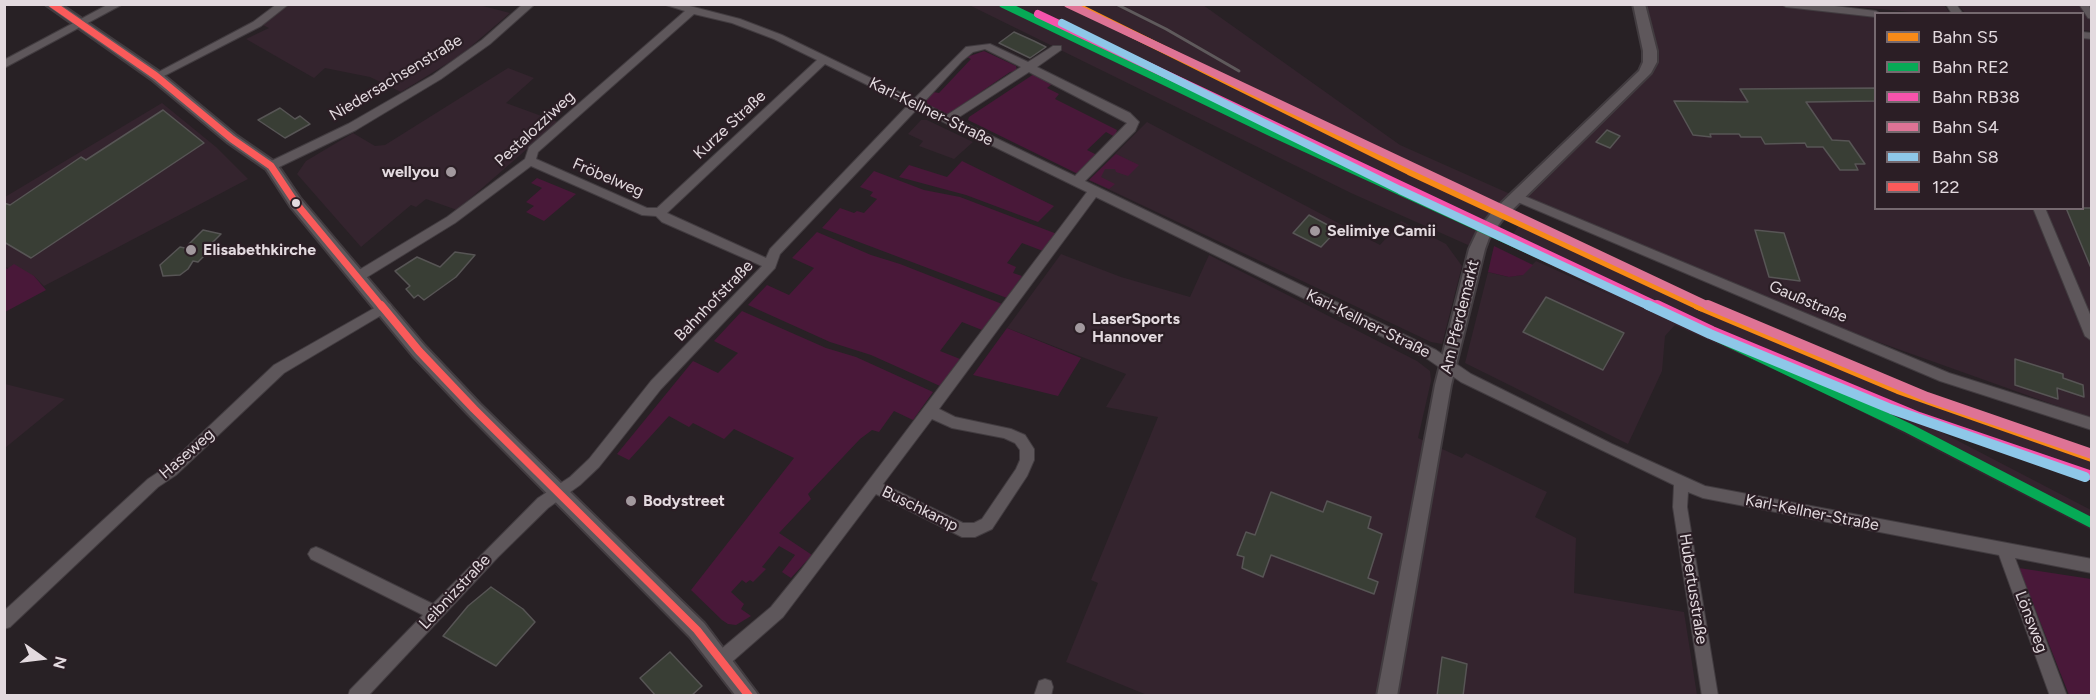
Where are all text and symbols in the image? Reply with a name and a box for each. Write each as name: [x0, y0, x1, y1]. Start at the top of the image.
legend: [1874, 12, 2084, 210]
text: Bahn S5: [1932, 26, 1998, 48]
street label: Niedersachsenstraße: [326, 31, 466, 125]
text: Bahn RE2: [1932, 56, 2009, 78]
street label: Karl-Kellner-Straße: [866, 74, 996, 150]
text: Bahn RB38: [1932, 86, 2020, 108]
street label: Pestalozziweg: [491, 87, 579, 171]
street label: Kurze Straße: [690, 87, 770, 163]
text: Bahn S4: [1932, 116, 1999, 138]
text: Bahn S8: [1932, 146, 1999, 168]
street label: Fröbelweg: [570, 154, 646, 202]
place label: wellyou: [382, 162, 439, 182]
marker: wellyou: [444, 165, 458, 179]
text: 122: [1932, 176, 1960, 198]
unlabelled marker: [290, 197, 302, 209]
place label: Selimiye Camii: [1327, 221, 1436, 241]
marker: Selimiye Camii: [1308, 224, 1322, 238]
place label: Elisabethkirche: [203, 240, 316, 260]
marker: Elisabethkirche: [184, 243, 198, 257]
street label: Bahnhofstraße: [671, 257, 757, 345]
street label: Am Pferdemarkt: [1437, 258, 1483, 376]
street label: Gaußstraße: [1766, 277, 1850, 327]
street label: Karl-Kellner-Straße: [1303, 286, 1433, 362]
place label: LaserSports Hannover: [1092, 309, 1180, 347]
marker: LaserSports Hannover: [1073, 321, 1087, 335]
street label: Haseweg: [156, 425, 218, 483]
street label: Buschkamp: [879, 482, 961, 536]
place label: Bodystreet: [643, 491, 725, 511]
street label: Karl-Kellner-Straße: [1744, 491, 1880, 535]
marker: Bodystreet: [624, 494, 638, 508]
street label: Hubertusstraße: [1675, 532, 1711, 646]
street label: Leibnizstraße: [415, 551, 495, 633]
street label: Lönsweg: [2010, 588, 2052, 656]
north arrow: [12, 628, 72, 688]
text: N: [49, 654, 71, 671]

